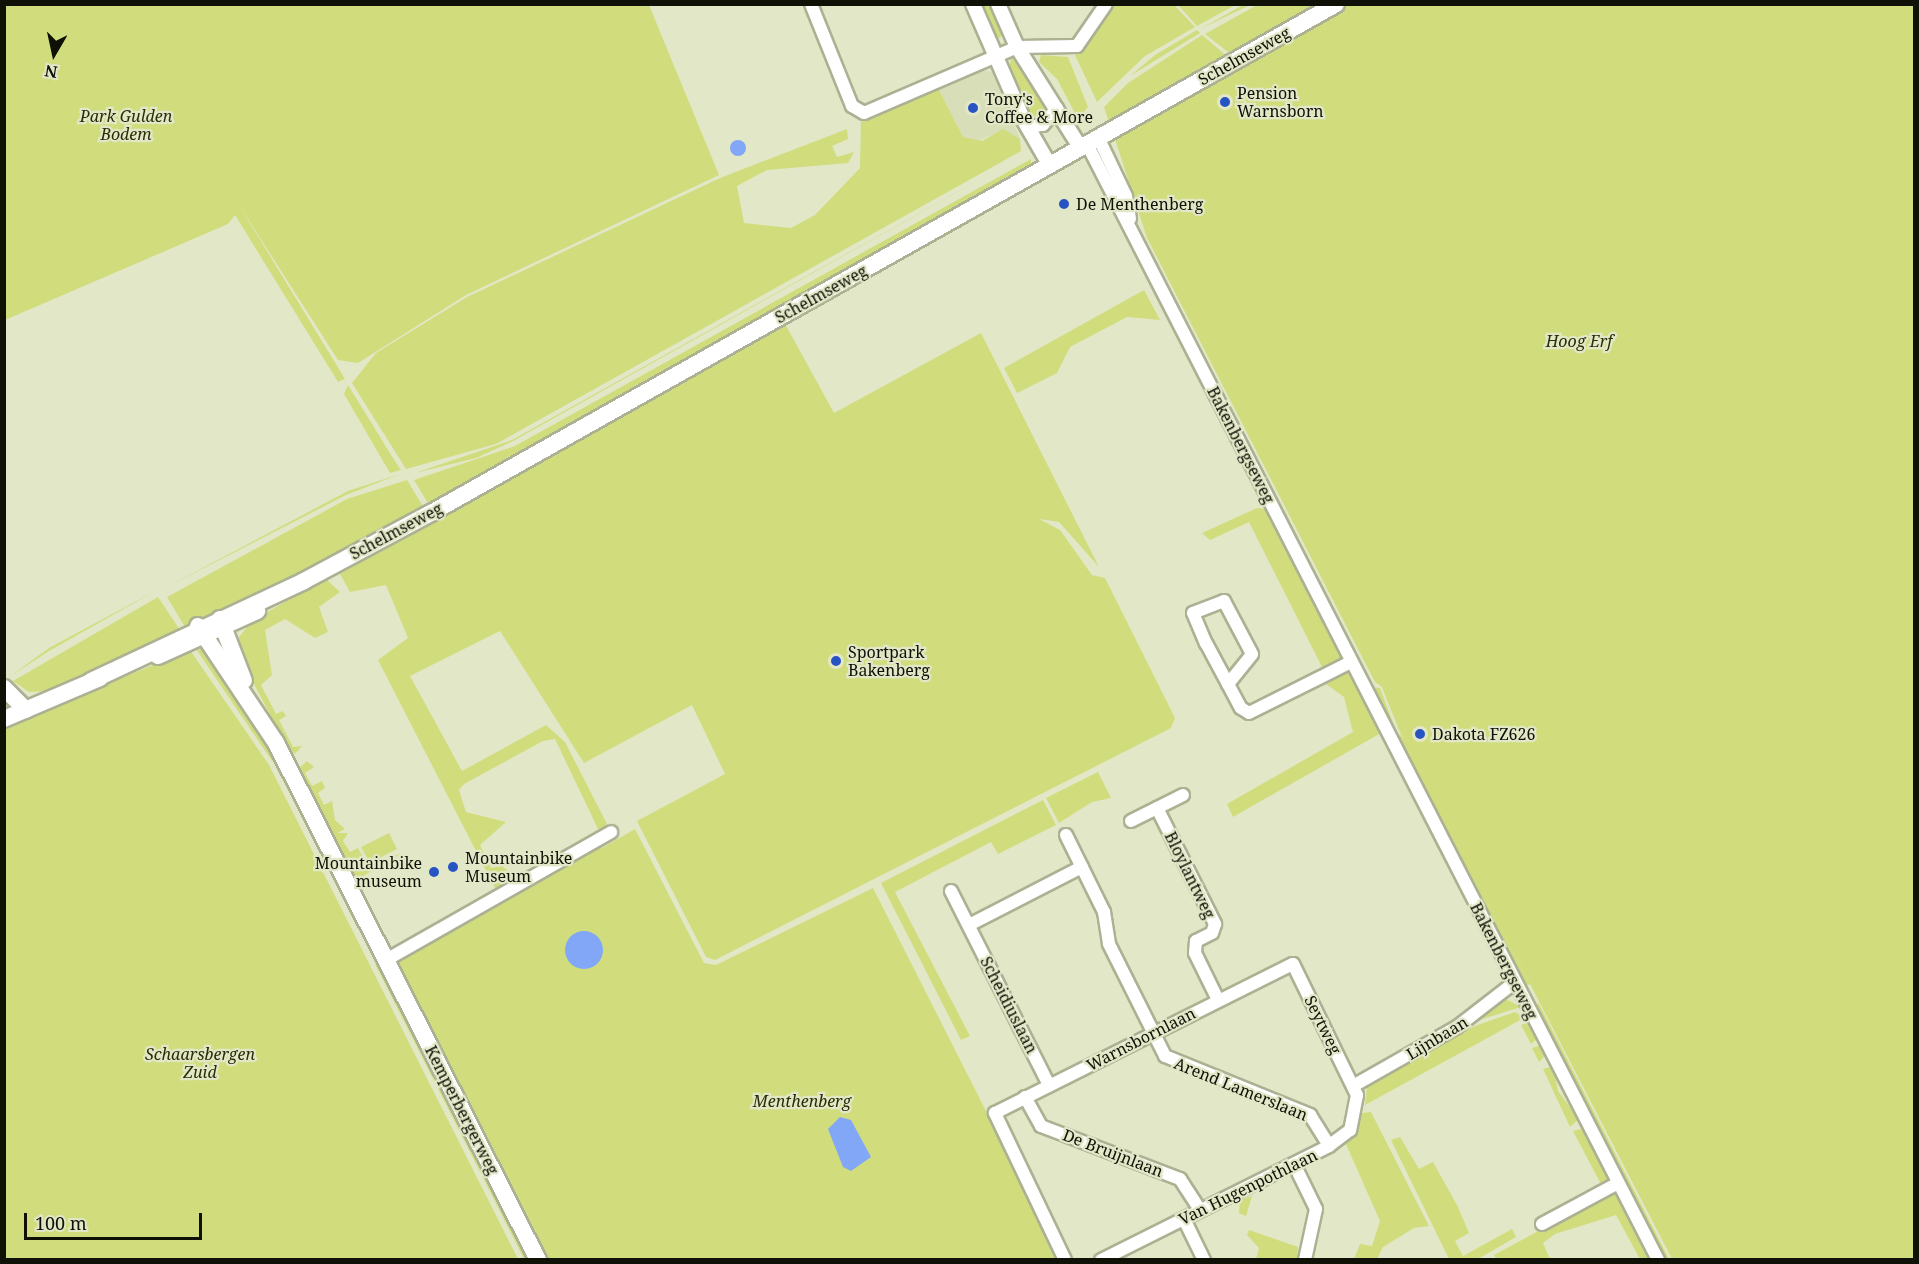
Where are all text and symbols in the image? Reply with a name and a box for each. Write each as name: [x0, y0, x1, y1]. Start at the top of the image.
street label: Schelmseweg: [1195, 23, 1293, 89]
north arrow: [24, 24, 84, 84]
text: N: [43, 60, 59, 84]
place label: Pension Warnsborn: [1237, 83, 1324, 121]
place label: Tony's Coffee & More: [985, 89, 1093, 127]
marker: Pension Warnsborn: [1218, 95, 1232, 109]
marker: Tony's Coffee & More: [966, 101, 980, 115]
park label: Park Gulden Bodem: [80, 106, 172, 144]
place label: De Menthenberg: [1076, 194, 1203, 214]
marker: De Menthenberg: [1057, 197, 1071, 211]
street label: Schelmseweg: [772, 261, 870, 327]
park label: Hoog Erf: [1546, 331, 1612, 351]
street label: Bakenbergseweg: [1203, 383, 1279, 507]
street label: Schelmseweg: [346, 499, 446, 563]
place label: Sportpark Bakenberg: [848, 642, 930, 680]
marker: Sportpark Bakenberg: [829, 654, 843, 668]
place label: Dakota FZ626: [1432, 724, 1535, 744]
marker: Dakota FZ626: [1413, 727, 1427, 741]
street label: Bloylantweg: [1161, 828, 1219, 922]
place label: Mountainbike Museum: [465, 848, 572, 886]
place label: Mountainbike museum: [315, 853, 422, 891]
marker: Mountainbike Museum: [446, 860, 460, 874]
marker: Mountainbike museum: [427, 865, 441, 879]
street label: Bakenbergseweg: [1466, 899, 1542, 1023]
street label: Scheidiuslaan: [976, 953, 1042, 1057]
street label: Seytweg: [1301, 993, 1345, 1057]
street label: Warnsbornlaan: [1083, 1003, 1199, 1075]
street label: Lijnbaan: [1403, 1012, 1471, 1064]
street label: Kemperbergerweg: [421, 1042, 503, 1178]
park label: Schaarsbergen Zuid: [145, 1044, 255, 1082]
street label: Arend Lamerslaan: [1171, 1053, 1311, 1125]
park label: Menthenberg: [753, 1091, 851, 1111]
street label: De Bruijnlaan: [1060, 1125, 1166, 1181]
street label: Van Hugenpothlaan: [1176, 1145, 1320, 1229]
scale bar: [27, 1201, 206, 1239]
text: 100 m: [35, 1211, 87, 1235]

